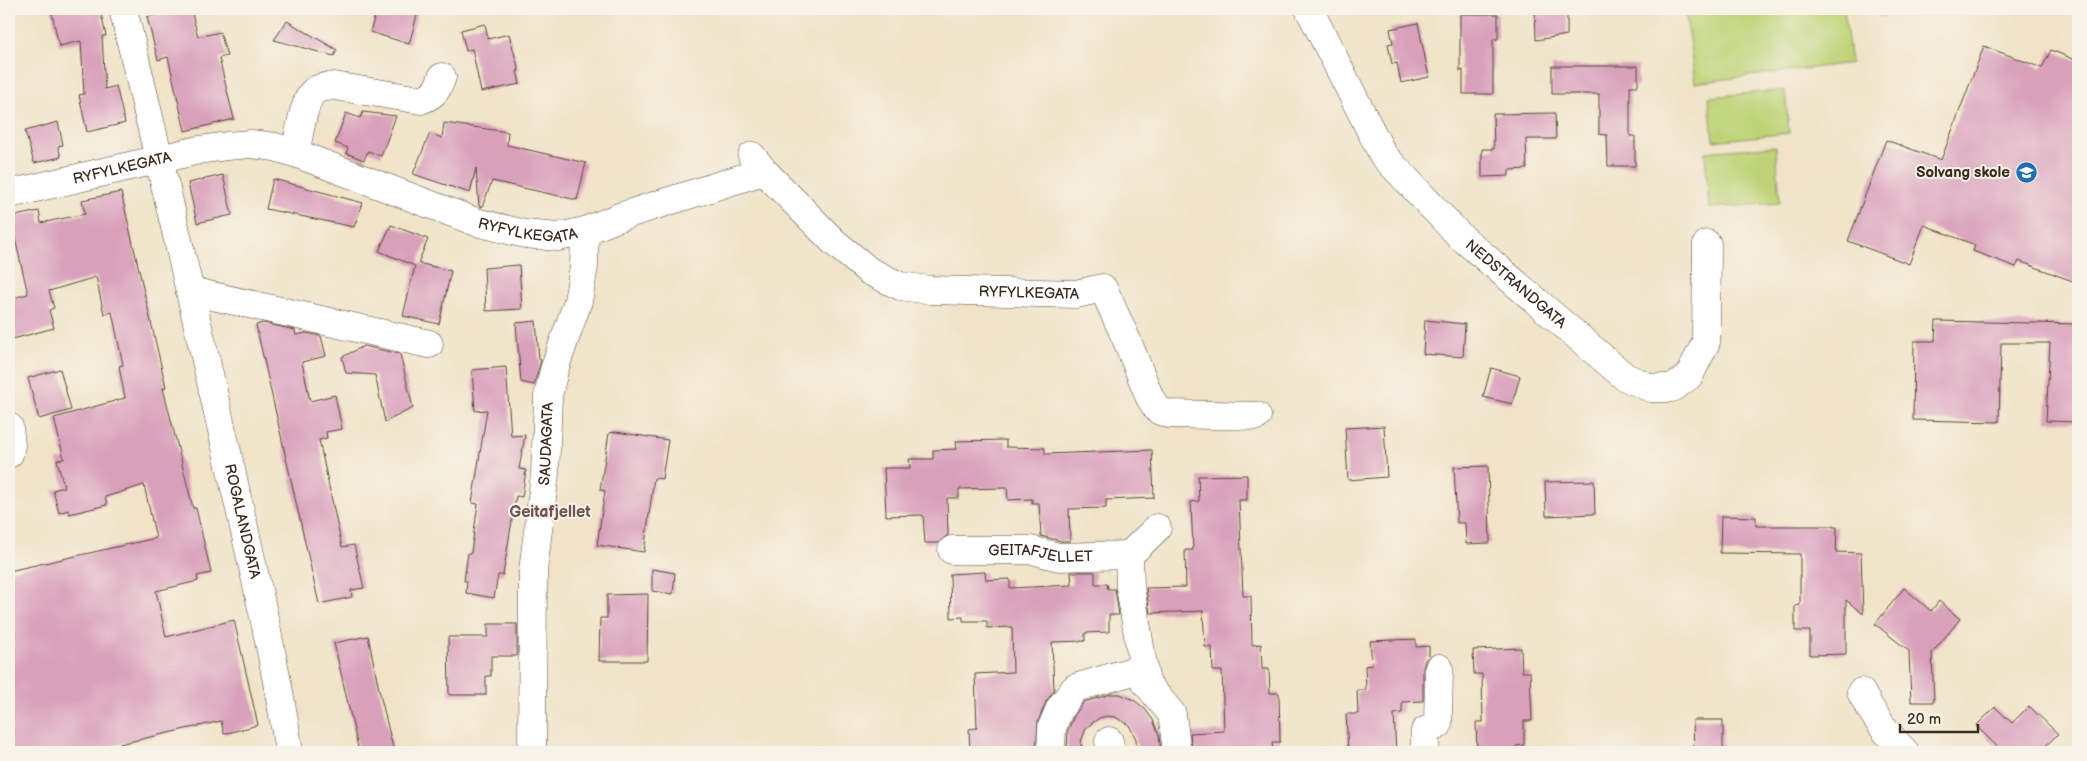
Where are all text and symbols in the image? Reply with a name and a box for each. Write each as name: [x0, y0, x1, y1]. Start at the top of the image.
street label: RYFYLKEGATA: [71, 147, 174, 188]
school or university icon: Solvang skole: [2014, 160, 2038, 184]
place label: Solvang skole: [1916, 163, 2010, 182]
street label: RYFYLKEGATA: [476, 213, 580, 247]
street label: NEDSTRANDGATA: [1461, 235, 1571, 333]
street label: RYFYLKEGATA: [978, 282, 1080, 304]
street label: SAUDAGATA: [534, 401, 557, 487]
street label: ROGALANDGATA: [220, 462, 265, 581]
district label: Geitafjellet: [509, 503, 591, 522]
street label: GEITAFJELLET: [988, 541, 1093, 567]
scale bar: [1900, 701, 1977, 733]
text: 20 m: [1907, 710, 1941, 729]

